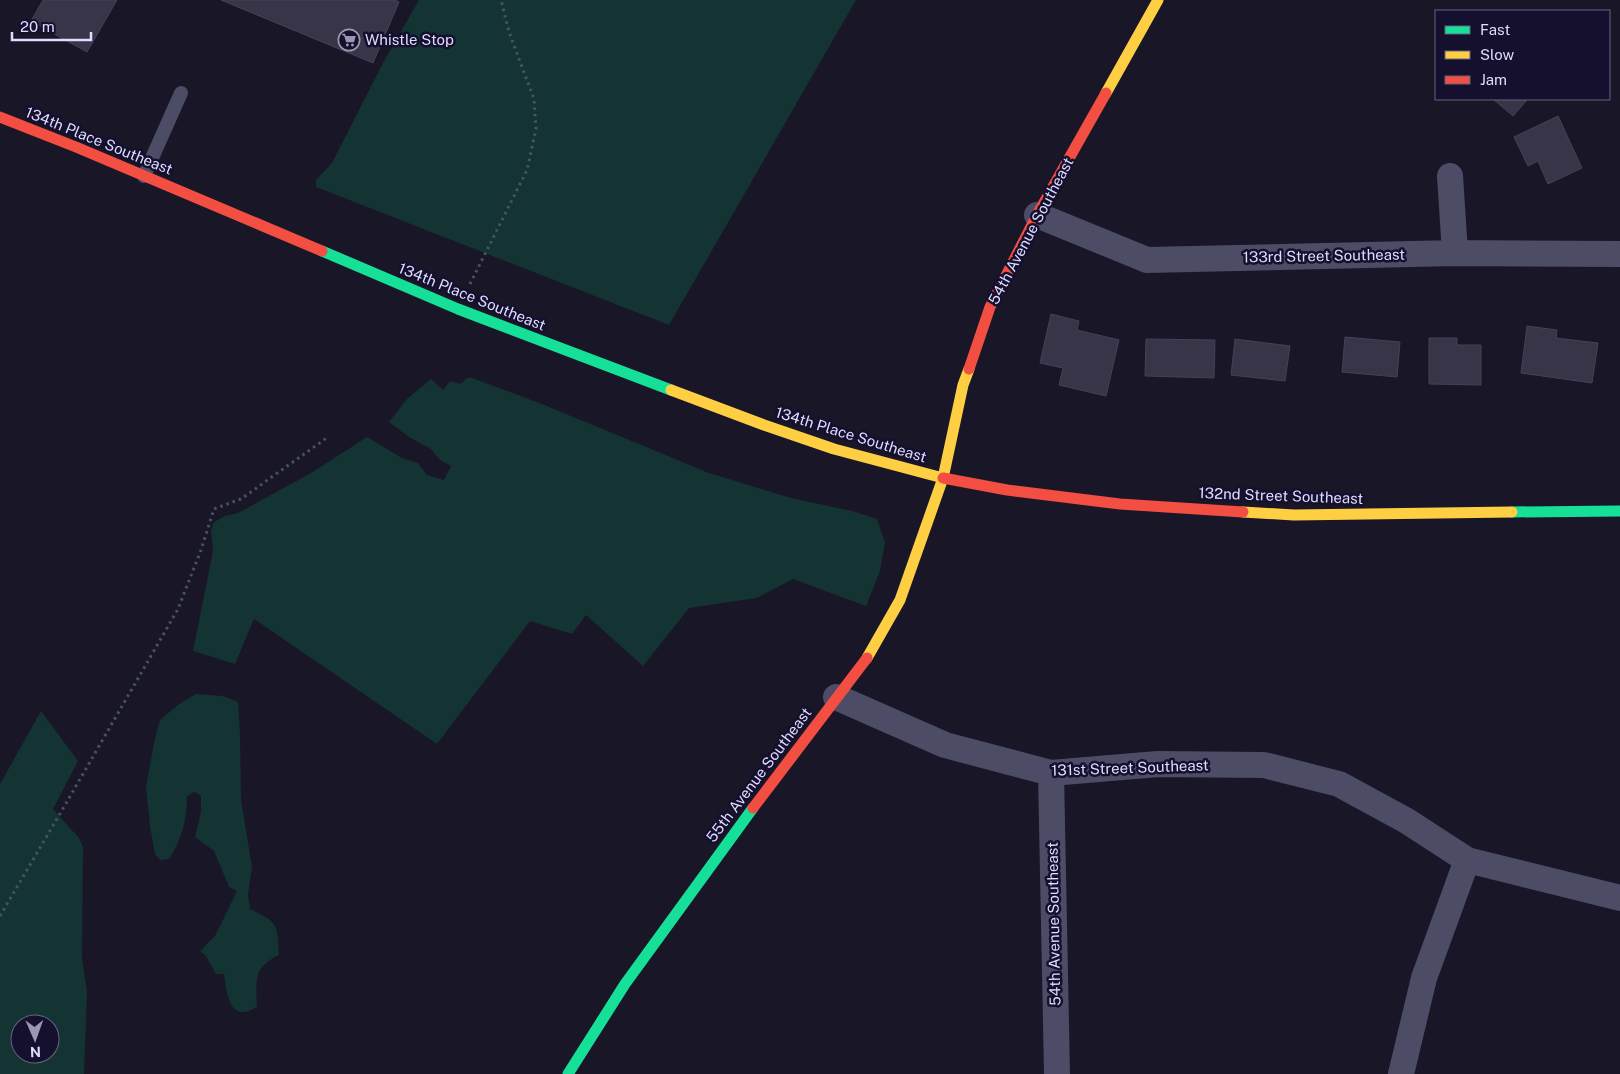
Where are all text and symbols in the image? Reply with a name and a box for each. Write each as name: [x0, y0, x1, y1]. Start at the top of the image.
scale bar: [12, 10, 91, 42]
legend: [1435, 10, 1610, 100]
text: 20 m: [20, 18, 55, 35]
text: Fast: [1480, 21, 1510, 38]
supermarket icon: Whistle Stop: [337, 28, 361, 52]
place label: Whistle Stop: [365, 31, 454, 48]
text: Slow: [1480, 46, 1515, 63]
text: Jam: [1480, 71, 1507, 88]
street label: 134th Place Southeast: [23, 103, 175, 178]
street label: 54th Avenue Southeast: [985, 154, 1077, 307]
street label: 133rd Street Southeast: [1243, 246, 1405, 265]
street label: 134th Place Southeast: [396, 259, 548, 334]
street label: 134th Place Southeast: [774, 403, 929, 466]
street label: 132nd Street Southeast: [1198, 484, 1364, 507]
street label: 55th Avenue Southeast: [702, 704, 815, 845]
street label: 131st Street Southeast: [1051, 756, 1209, 779]
street label: 54th Avenue Southeast: [1044, 842, 1063, 1006]
north arrow: [10, 1014, 60, 1064]
text: N: [30, 1044, 41, 1060]

